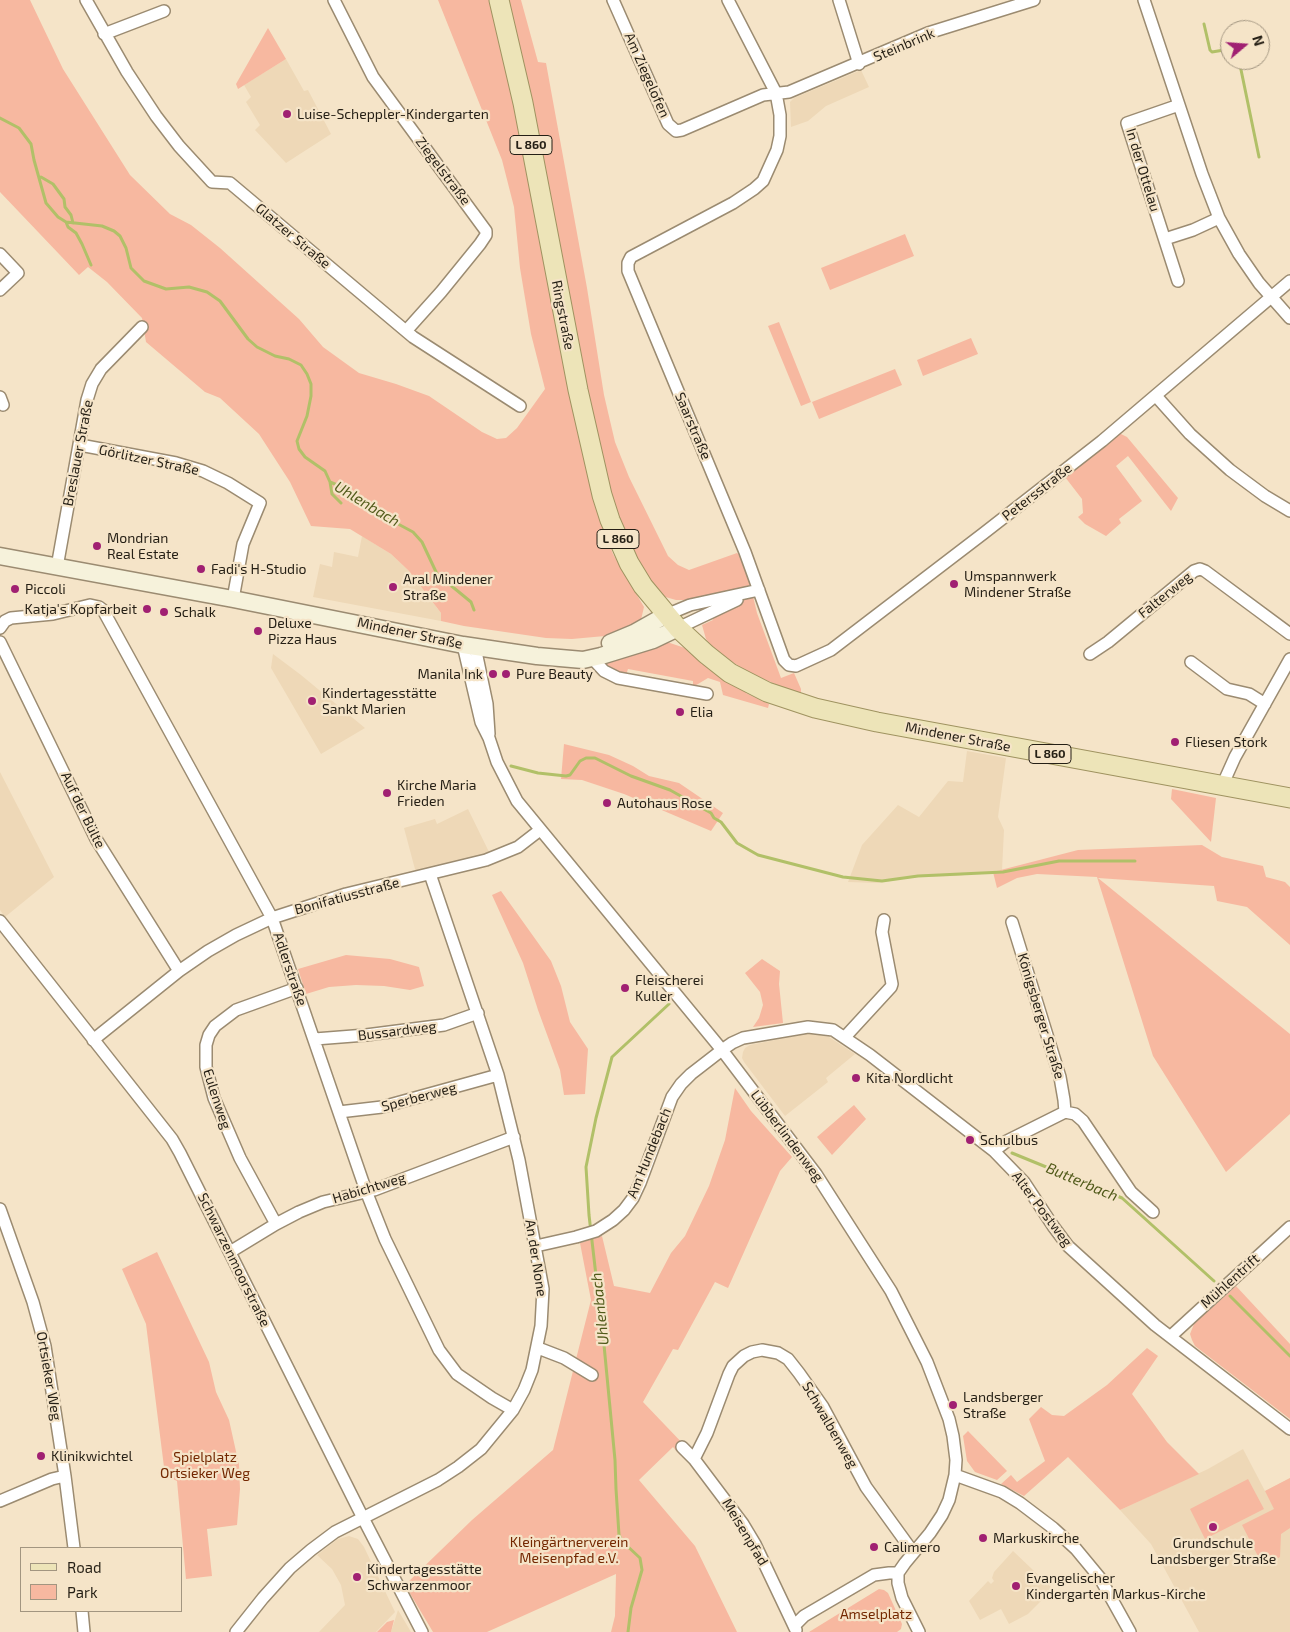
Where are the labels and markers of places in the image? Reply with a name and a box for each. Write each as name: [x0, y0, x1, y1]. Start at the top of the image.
place label: Luise-Scheppler-Kindergarten: [297, 106, 489, 122]
marker: Luise-Scheppler-Kindergarten: [281, 108, 293, 120]
place label: Mondrian Real Estate: [107, 530, 179, 562]
marker: Mondrian Real Estate: [91, 540, 103, 552]
place label: Fadi's H-Studio: [211, 561, 307, 577]
marker: Fadi's H-Studio: [195, 563, 207, 575]
place label: Umspannwerk Mindener Straße: [964, 568, 1071, 600]
place label: Aral Mindener Straße: [403, 571, 493, 604]
marker: Umspannwerk Mindener Straße: [948, 578, 960, 590]
place label: Piccoli: [25, 581, 66, 597]
marker: Aral Mindener Straße: [387, 581, 399, 593]
marker: Piccoli: [9, 583, 21, 595]
place label: Katja's Kopfarbeit: [24, 601, 137, 617]
marker: Katja's Kopfarbeit: [141, 603, 153, 615]
place label: Schalk: [174, 604, 216, 620]
marker: Schalk: [158, 606, 170, 618]
place label: Deluxe Pizza Haus: [268, 615, 337, 648]
marker: Deluxe Pizza Haus: [252, 625, 264, 637]
place label: Manila Ink: [418, 666, 483, 682]
place label: Pure Beauty: [516, 666, 593, 682]
marker: Manila Ink: [487, 668, 499, 680]
marker: Pure Beauty: [500, 668, 512, 680]
place label: Kindertagesstätte Sankt Marien: [322, 685, 437, 718]
marker: Kindertagesstätte Sankt Marien: [306, 695, 318, 707]
place label: Elia: [690, 704, 713, 720]
marker: Elia: [674, 706, 686, 718]
place label: Fliesen Stork: [1185, 734, 1267, 750]
marker: Fliesen Stork: [1169, 736, 1181, 748]
place label: Kirche Maria Frieden: [397, 777, 477, 810]
marker: Kirche Maria Frieden: [381, 787, 393, 799]
place label: Autohaus Rose: [617, 795, 712, 811]
marker: Autohaus Rose: [601, 797, 613, 809]
place label: Fleischerei Kuller: [635, 972, 704, 1004]
marker: Fleischerei Kuller: [619, 982, 631, 994]
place label: Kita Nordlicht: [866, 1070, 953, 1086]
marker: Kita Nordlicht: [850, 1072, 862, 1084]
place label: Schulbus: [980, 1132, 1038, 1148]
marker: Schulbus: [964, 1134, 976, 1146]
place label: Landsberger Straße: [963, 1389, 1043, 1421]
marker: Landsberger Straße: [947, 1399, 959, 1411]
place label: Klinikwichtel: [51, 1448, 133, 1464]
marker: Klinikwichtel: [35, 1450, 47, 1462]
marker: Grundschule Landsberger Straße: [1207, 1521, 1219, 1533]
place label: Markuskirche: [993, 1530, 1079, 1546]
marker: Markuskirche: [977, 1532, 989, 1544]
place label: Grundschule Landsberger Straße: [1150, 1535, 1276, 1568]
place label: Calimero: [884, 1539, 940, 1555]
marker: Calimero: [868, 1541, 880, 1553]
place label: Kindertagesstätte Schwarzenmoor: [367, 1561, 482, 1594]
place label: Evangelischer Kindergarten Markus-Kirche: [1026, 1570, 1206, 1602]
marker: Kindertagesstätte Schwarzenmoor: [351, 1571, 363, 1583]
marker: Evangelischer Kindergarten Markus-Kirche: [1010, 1580, 1022, 1592]

